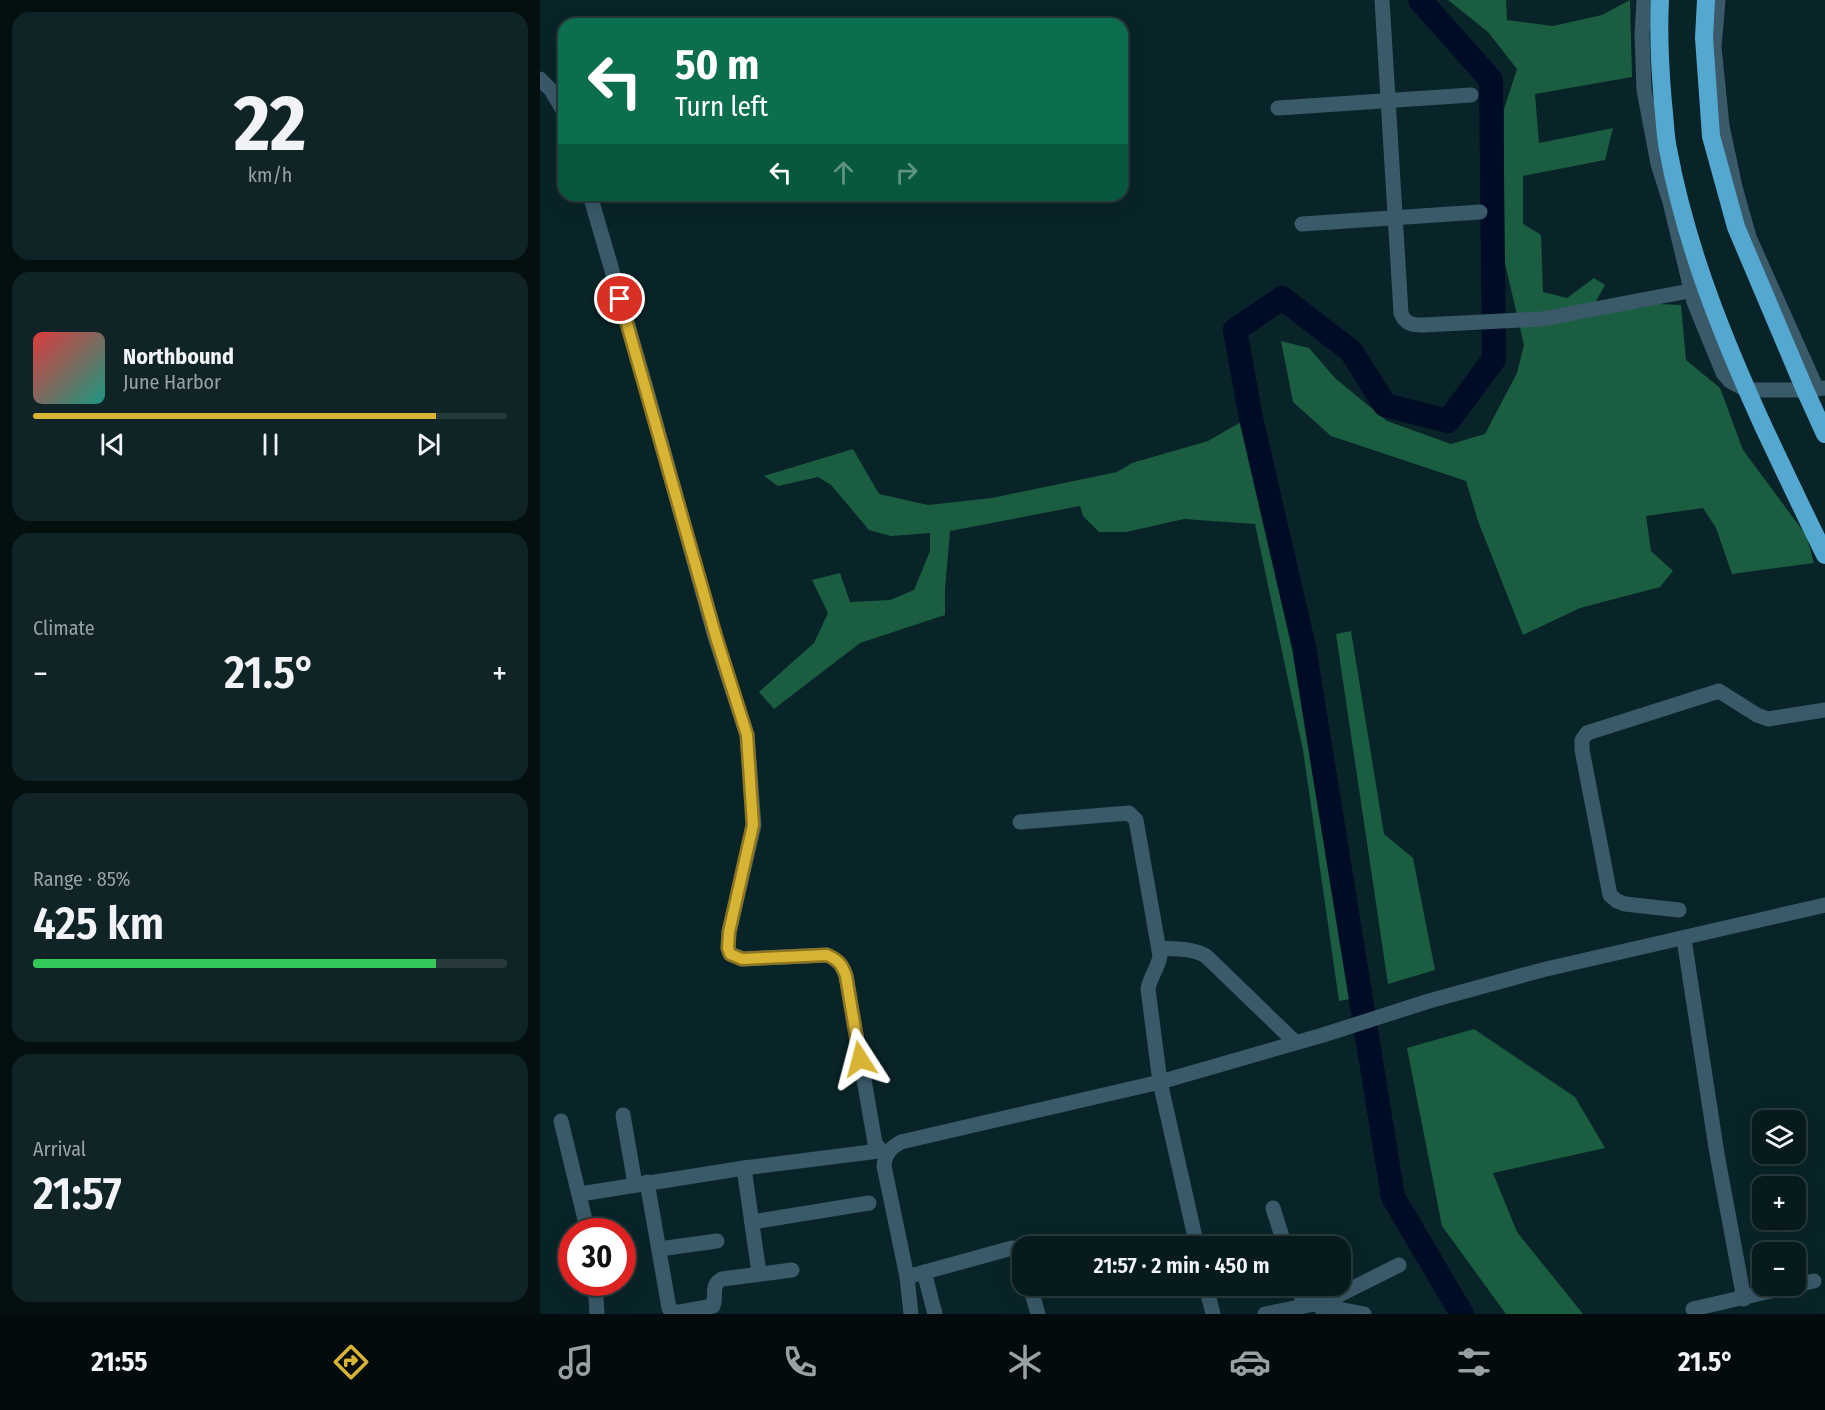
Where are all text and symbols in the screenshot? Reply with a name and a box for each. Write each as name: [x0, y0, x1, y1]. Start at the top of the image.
text: 50 m: [675, 40, 759, 90]
icon: left: [576, 42, 654, 120]
text: 22: [234, 77, 306, 171]
text: Turn left: [675, 91, 768, 123]
icon: left: [764, 156, 797, 189]
icon: ahead: [827, 156, 860, 189]
icon: right: [890, 156, 923, 189]
text: km/h: [248, 163, 292, 187]
pin: [594, 273, 645, 324]
icon: arrive: [603, 282, 636, 315]
text: Northbound: [123, 343, 234, 370]
text: June Harbor: [123, 370, 221, 394]
icon: previous: [96, 428, 129, 461]
icon: pause: [254, 428, 287, 461]
icon: next: [412, 428, 445, 461]
text: Climate: [33, 616, 95, 640]
text: 21.5°: [224, 646, 316, 700]
text: −: [33, 654, 48, 694]
text: +: [492, 654, 507, 694]
text: Range · 85%: [33, 867, 130, 891]
text: 425 km: [33, 897, 164, 951]
position arrow: [828, 1027, 892, 1091]
map controls: [1752, 1110, 1806, 1296]
button: layers: [1752, 1110, 1806, 1164]
text: Arrival: [33, 1137, 86, 1161]
text: 21:57: [33, 1167, 122, 1221]
button: +: [1752, 1176, 1806, 1230]
speed limit sign: 30: [558, 1218, 636, 1296]
button: −: [1752, 1242, 1806, 1296]
text: 21:57 · 2 min · 450 m: [1093, 1252, 1270, 1279]
icon: directions: [330, 1341, 372, 1383]
icon: music: [555, 1341, 597, 1383]
icon: phone: [779, 1341, 821, 1383]
icon: climate: [1004, 1341, 1046, 1383]
icon: car: [1229, 1341, 1271, 1383]
icon: filters: [1453, 1341, 1495, 1383]
text: 21:55: [91, 1346, 148, 1378]
text: 21.5°: [1678, 1346, 1734, 1378]

